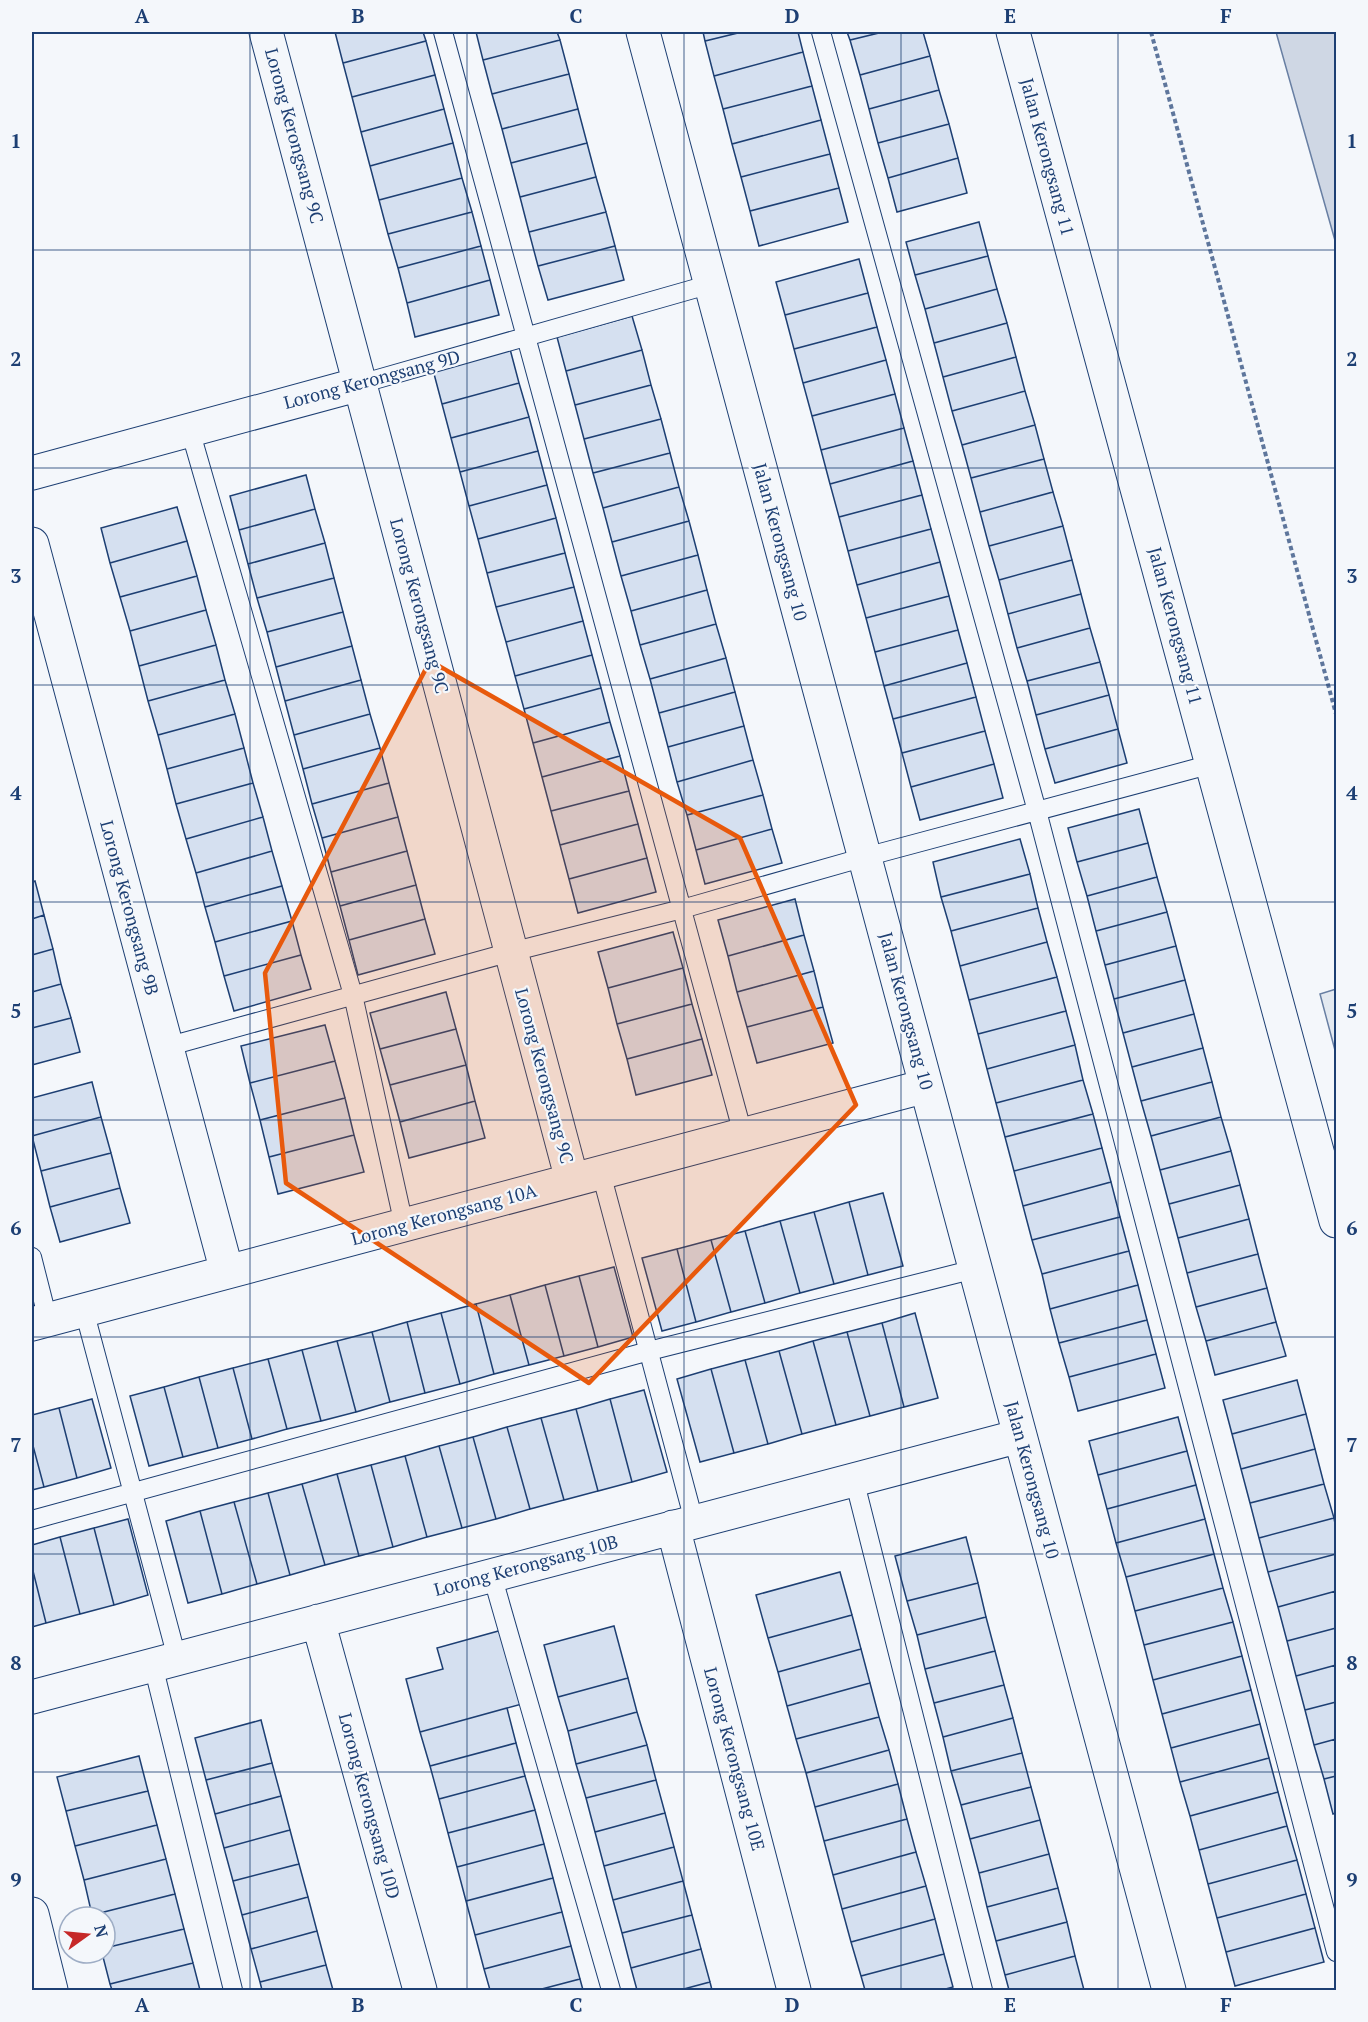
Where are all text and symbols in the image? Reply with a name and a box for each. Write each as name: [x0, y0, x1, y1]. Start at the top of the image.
text: A: [135, 2, 150, 29]
text: B: [352, 2, 365, 29]
text: C: [569, 2, 583, 29]
text: D: [785, 2, 799, 29]
text: E: [1004, 2, 1016, 29]
text: F: [1220, 2, 1232, 29]
street label: Lorong Kerongsang 9C: [260, 45, 330, 226]
street label: Jalan Kerongsang 11: [1015, 75, 1081, 238]
text: 1: [10, 127, 22, 154]
text: 1: [1346, 127, 1358, 154]
street label: Lorong Kerongsang 9D: [281, 344, 463, 414]
text: 2: [10, 345, 22, 372]
text: 2: [1346, 345, 1358, 372]
street label: Jalan Kerongsang 10: [748, 460, 814, 623]
street label: Lorong Kerongsang 9C: [385, 515, 455, 696]
street label: Jalan Kerongsang 11: [1143, 544, 1209, 707]
text: 3: [10, 562, 22, 589]
text: 3: [1346, 562, 1358, 589]
text: 4: [10, 779, 22, 806]
text: 4: [1346, 779, 1358, 806]
street label: Lorong Kerongsang 9B: [95, 818, 165, 998]
street label: Jalan Kerongsang 10: [874, 929, 940, 1092]
street label: Lorong Kerongsang 9C: [510, 985, 580, 1166]
text: 5: [10, 997, 22, 1024]
text: 5: [1346, 997, 1358, 1024]
street label: Lorong Kerongsang 10A: [348, 1178, 540, 1250]
text: 6: [10, 1214, 22, 1241]
text: 6: [1346, 1214, 1358, 1241]
street label: Jalan Kerongsang 10: [1000, 1398, 1066, 1561]
text: 7: [10, 1431, 22, 1458]
text: 7: [1346, 1431, 1358, 1458]
street label: Lorong Kerongsang 10B: [431, 1529, 620, 1601]
text: 8: [10, 1649, 22, 1676]
text: 8: [1346, 1649, 1358, 1676]
street label: Lorong Kerongsang 10E: [699, 1664, 771, 1853]
street label: Lorong Kerongsang 10D: [334, 1710, 406, 1901]
text: 9: [10, 1866, 22, 1893]
text: 9: [1346, 1866, 1358, 1893]
north arrow: [57, 1905, 117, 1965]
text: N: [89, 1922, 114, 1940]
text: A: [135, 1991, 150, 2018]
text: B: [352, 1991, 365, 2018]
text: C: [569, 1991, 583, 2018]
text: D: [785, 1991, 799, 2018]
text: E: [1004, 1991, 1016, 2018]
text: F: [1220, 1991, 1232, 2018]

